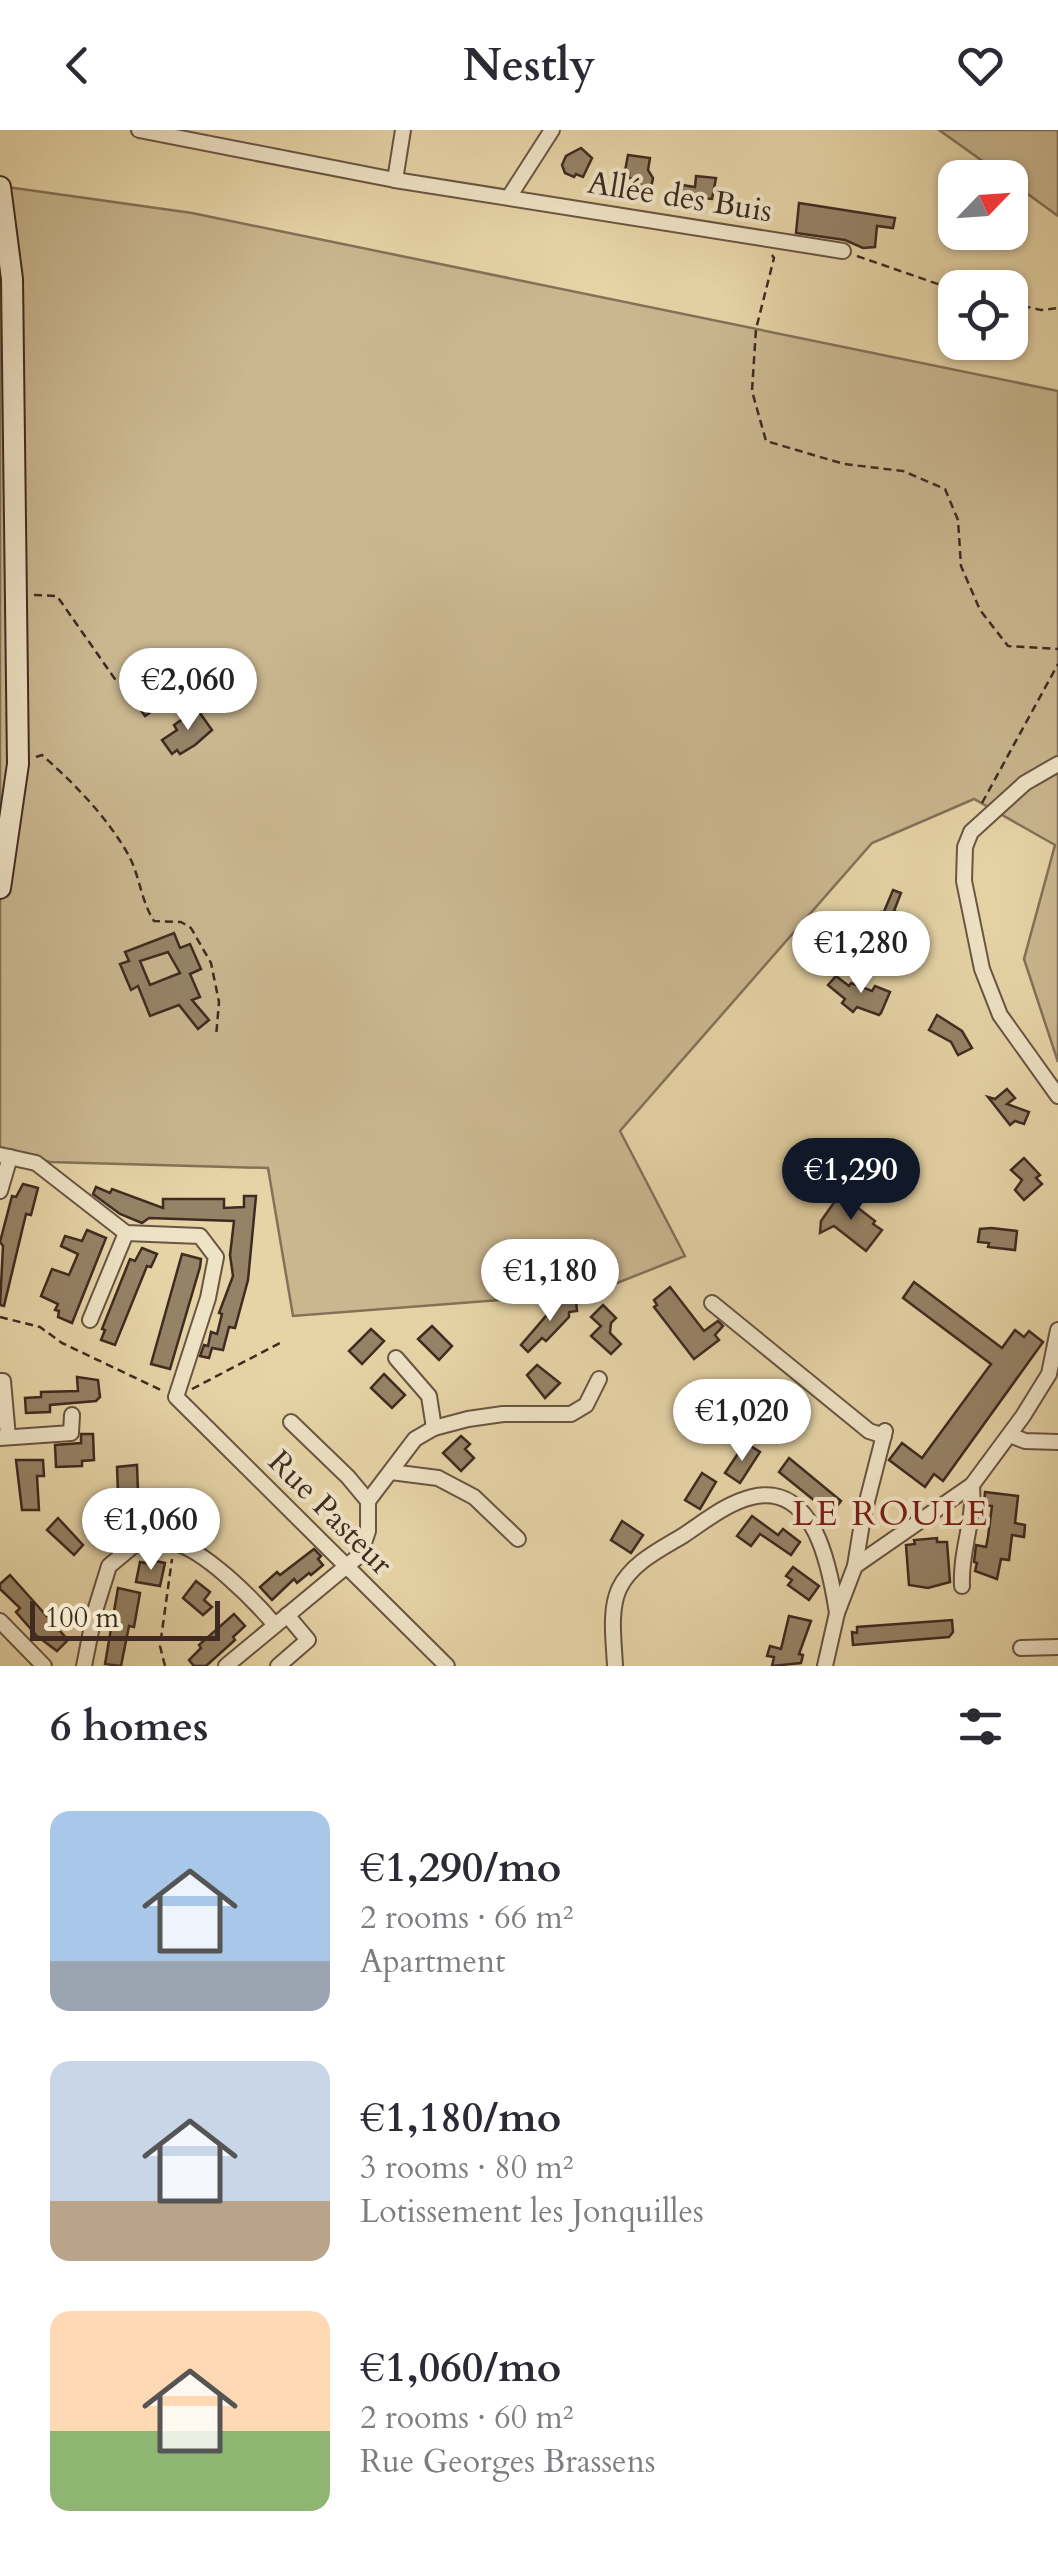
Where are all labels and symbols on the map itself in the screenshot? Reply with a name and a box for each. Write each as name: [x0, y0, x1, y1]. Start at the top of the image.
north arrow: [938, 160, 1028, 250]
street label: Allée des Buis: [584, 161, 775, 233]
pin: €2,060: [107, 648, 269, 733]
pin: €1,280: [780, 911, 942, 996]
pin: €1,290: [770, 1138, 932, 1223]
pin: €1,180: [469, 1239, 631, 1324]
pin: €1,020: [661, 1379, 823, 1464]
street label: Rue Pasteur: [258, 1441, 403, 1585]
pin: €1,060: [70, 1488, 232, 1573]
district label: LE ROULE: [792, 1490, 990, 1538]
scale bar: [30, 1596, 220, 1640]

